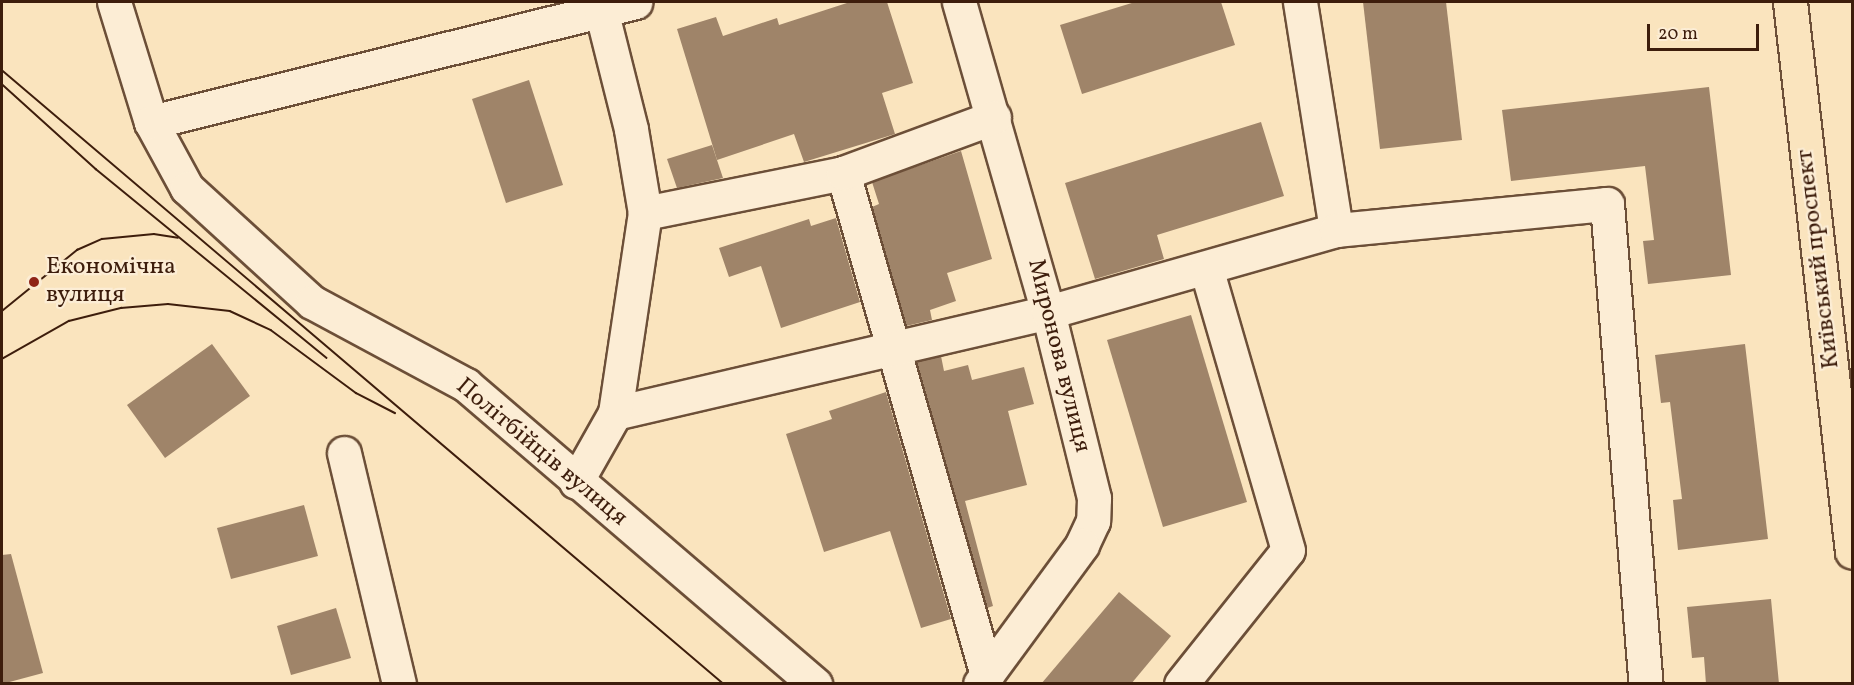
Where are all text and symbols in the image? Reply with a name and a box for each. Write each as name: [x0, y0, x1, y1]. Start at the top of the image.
scale bar: [1650, 12, 1762, 50]
text: 20 m: [1658, 22, 1698, 47]
street label: Київський проспект: [1791, 148, 1847, 370]
place label: Економічна вулиця: [46, 254, 176, 310]
street label: Миронова вулиця: [1020, 256, 1096, 456]
marker: Економічна вулиця: [27, 275, 41, 289]
street label: Політбійців вулиця: [449, 373, 633, 533]

